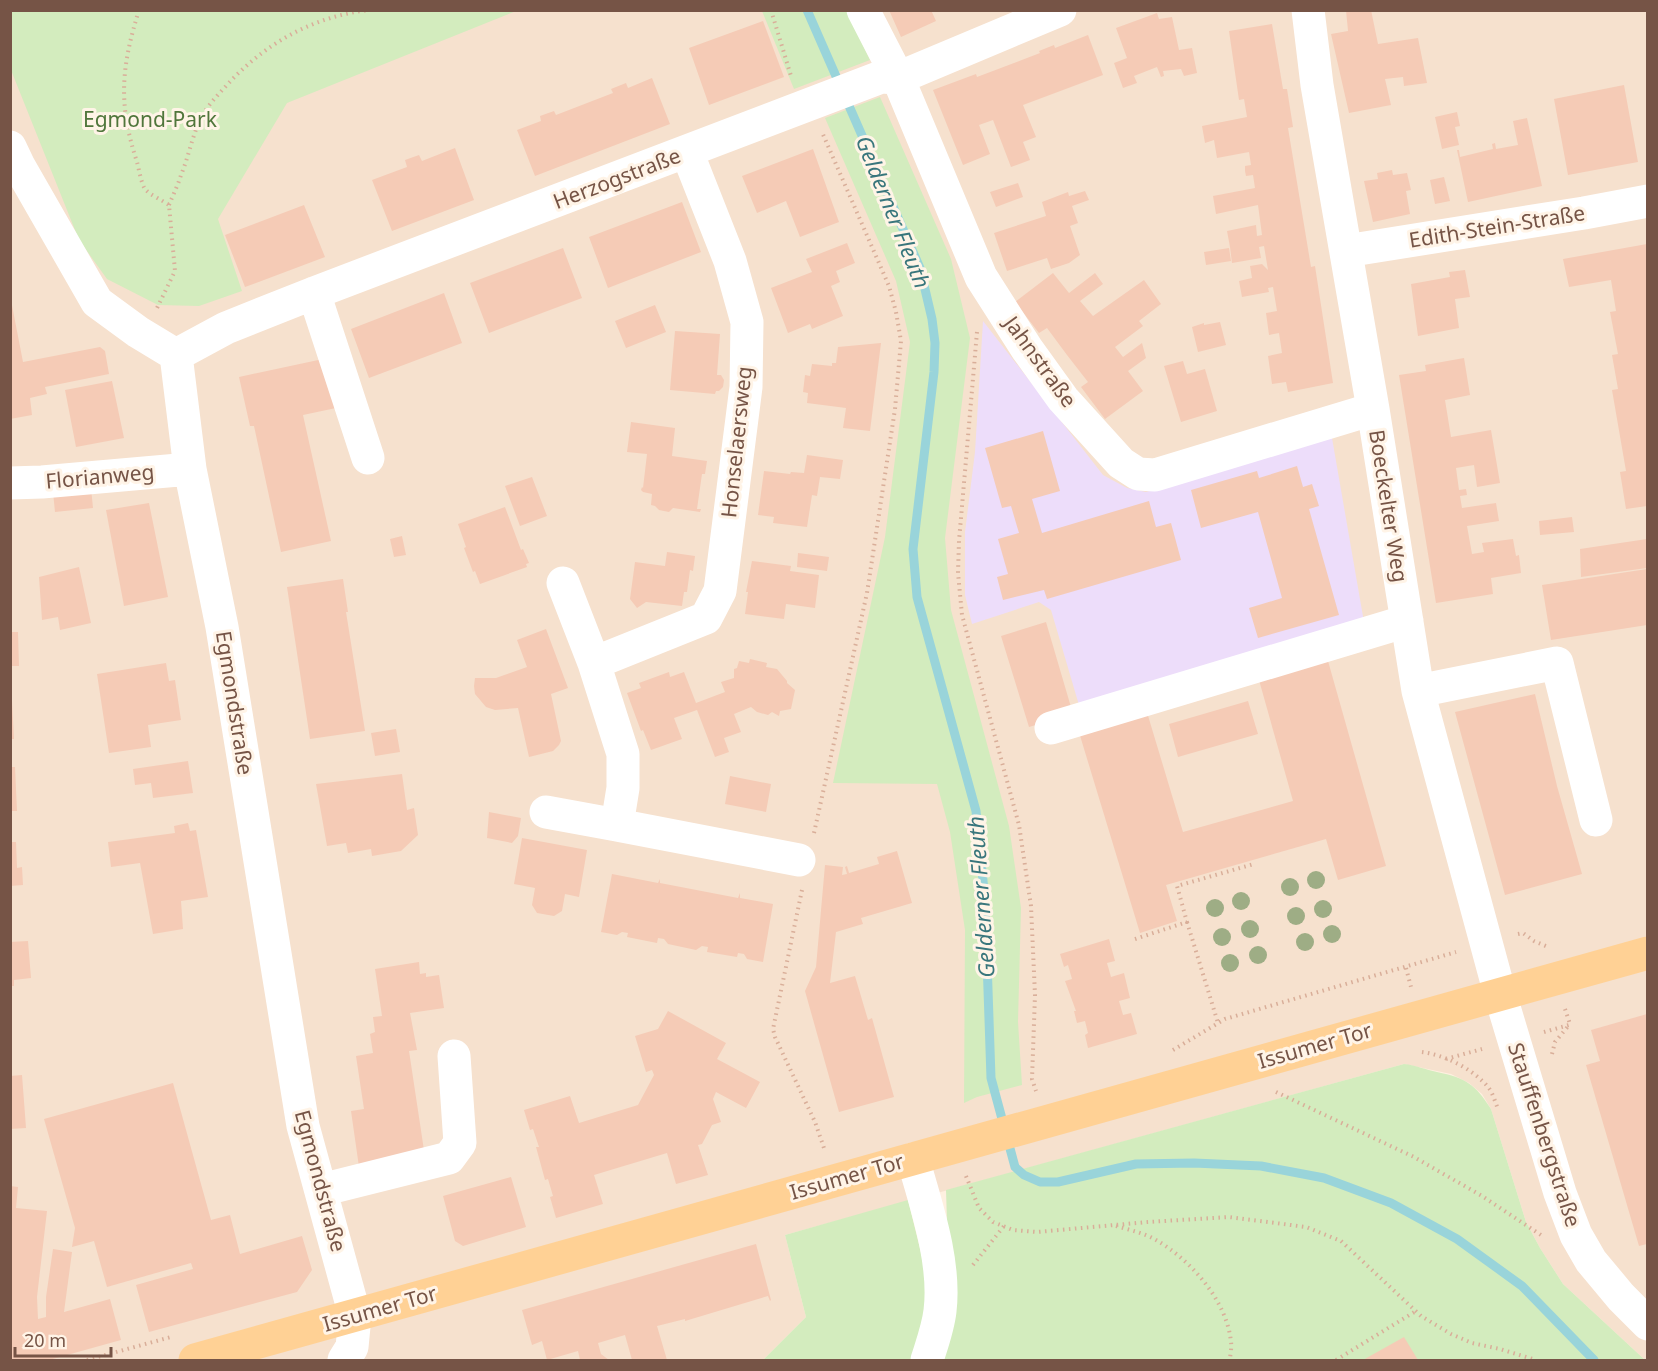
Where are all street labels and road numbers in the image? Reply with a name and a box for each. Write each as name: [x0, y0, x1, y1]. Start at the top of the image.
street label: Herzogstraße: [549, 141, 684, 215]
street label: Edith-Stein-Straße: [1407, 198, 1587, 254]
street label: Jahnstraße: [997, 309, 1083, 413]
street label: Honselaersweg: [714, 365, 758, 519]
street label: Boeckelter Weg: [1363, 428, 1415, 584]
street label: Florianweg: [44, 457, 155, 495]
street label: Egmondstraße: [210, 629, 260, 777]
street label: Issumer Tor: [1254, 1015, 1375, 1075]
street label: Stauffenbergstraße: [1502, 1039, 1588, 1230]
street label: Egmondstraße: [289, 1107, 353, 1255]
street label: Issumer Tor: [786, 1146, 907, 1206]
street label: Issumer Tor: [319, 1278, 440, 1338]

